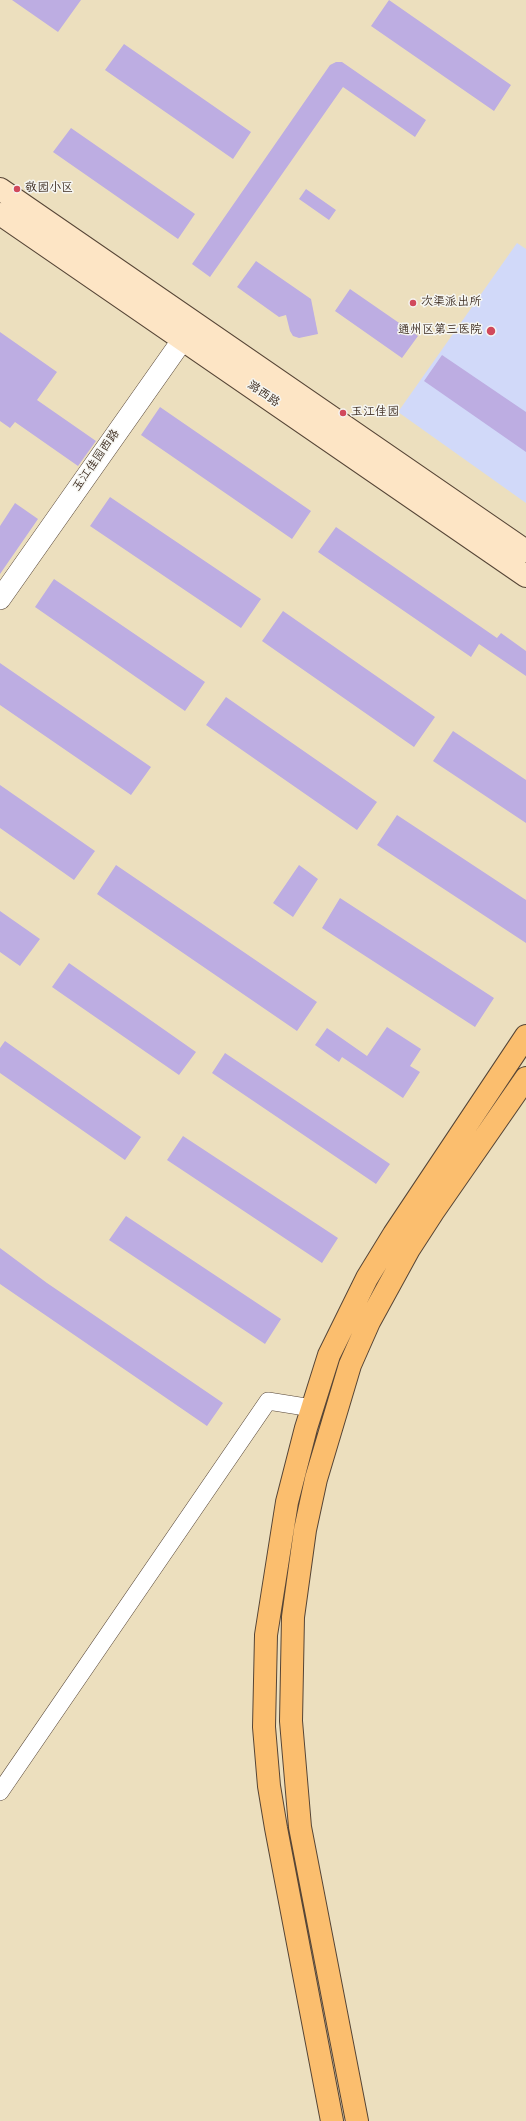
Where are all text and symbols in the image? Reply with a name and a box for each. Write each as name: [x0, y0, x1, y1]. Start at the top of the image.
place label: 敬园小区: [25, 182, 73, 196]
marker: 敬园小区: [12, 184, 22, 194]
place label: 次渠派出所: [421, 296, 481, 310]
marker: 次渠派出所: [408, 298, 418, 308]
place label: 通州区第三医院: [398, 324, 482, 338]
marker: 通州区第三医院: [485, 325, 497, 337]
street label: 潞西路: [244, 379, 282, 411]
place label: 玉江佳园: [351, 406, 399, 420]
marker: 玉江佳园: [338, 408, 348, 418]
street label: 玉江佳园西路: [70, 427, 124, 495]

